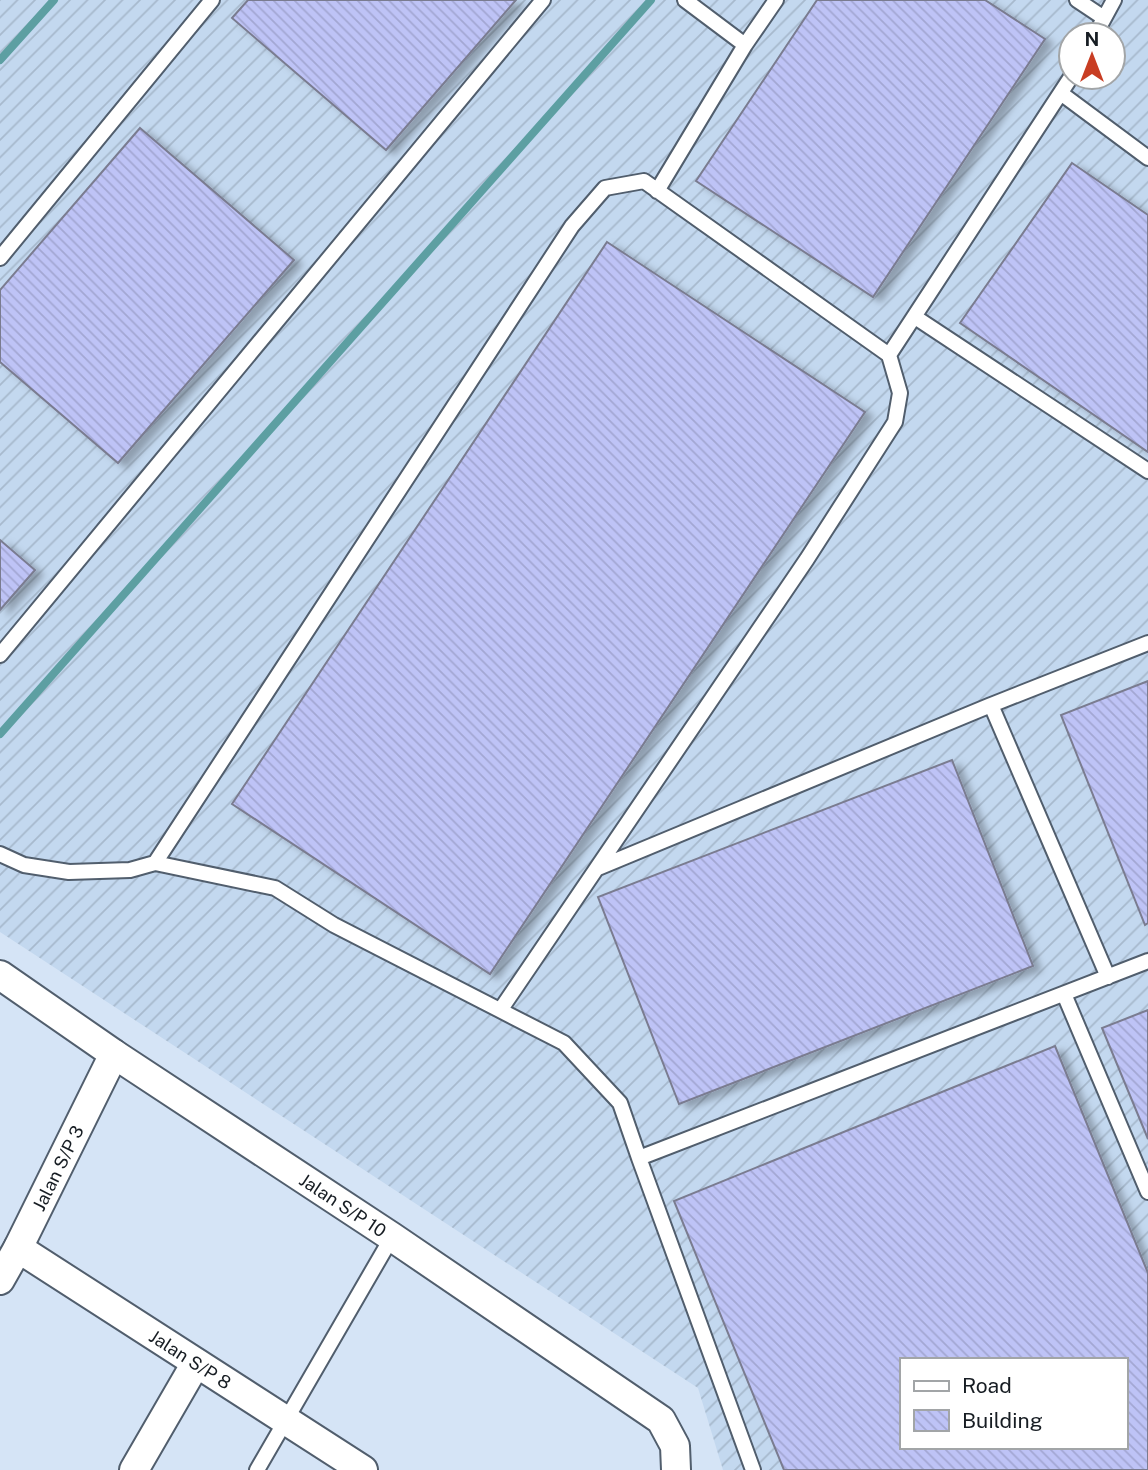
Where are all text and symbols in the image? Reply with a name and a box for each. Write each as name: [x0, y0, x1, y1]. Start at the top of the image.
north arrow: [1057, 21, 1127, 91]
text: N: [1085, 28, 1099, 50]
street label: Jalan S/P 3: [28, 1122, 88, 1214]
street label: Jalan S/P 10: [296, 1169, 391, 1241]
street label: Jalan S/P 8: [146, 1325, 235, 1393]
legend: [900, 1358, 1127, 1449]
text: Road: [962, 1373, 1012, 1398]
text: Building: [962, 1408, 1043, 1433]

